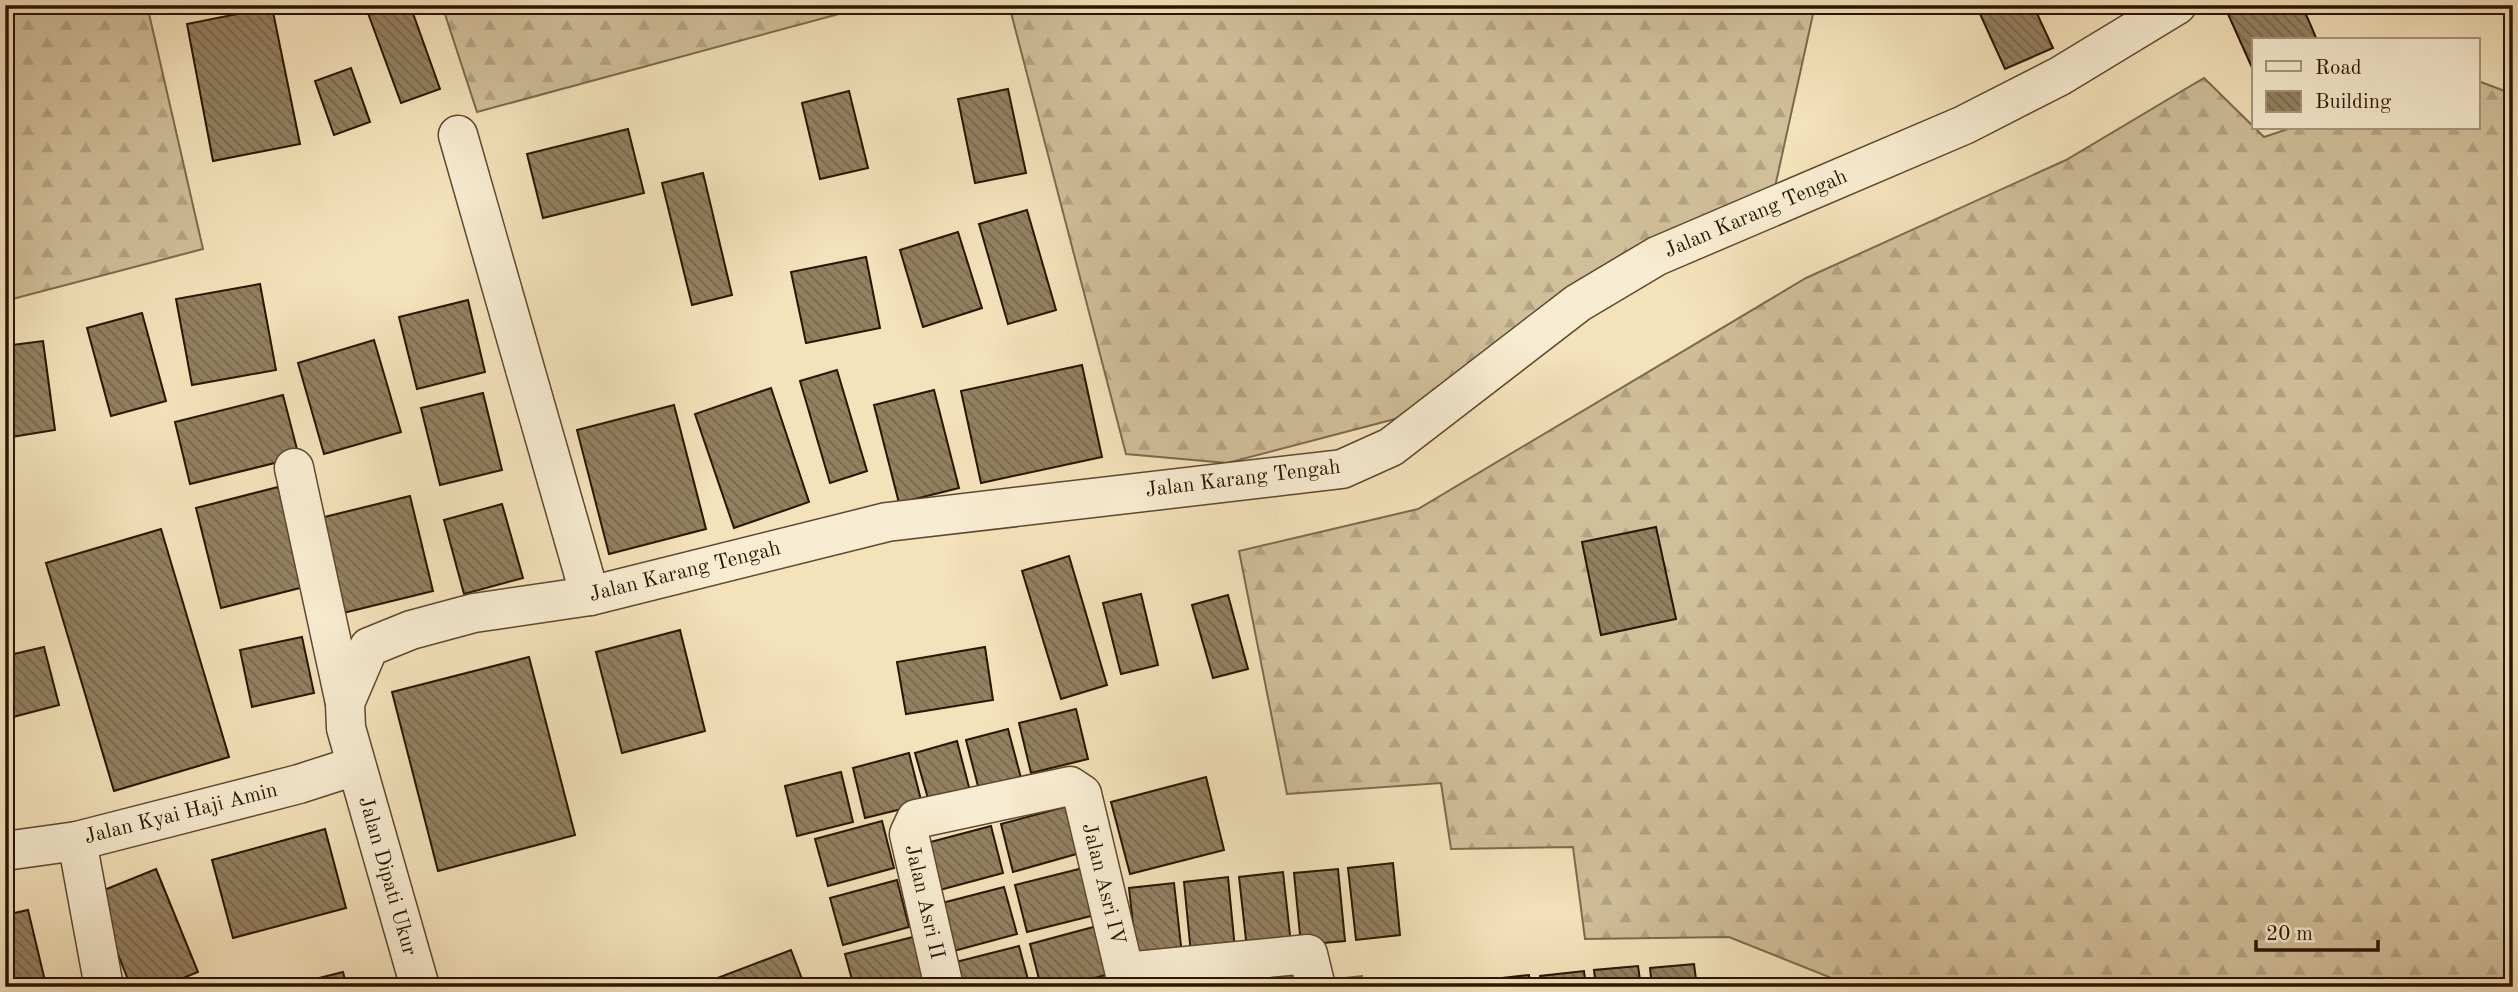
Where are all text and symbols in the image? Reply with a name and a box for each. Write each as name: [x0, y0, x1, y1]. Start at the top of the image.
legend: [2252, 38, 2480, 130]
text: Road: [2315, 58, 2362, 79]
text: Building: [2315, 92, 2392, 113]
street label: Jalan Karang Tengah: [1661, 166, 1851, 262]
street label: Jalan Karang Tengah: [1144, 457, 1342, 501]
street label: Jalan Karang Tengah: [587, 538, 783, 606]
street label: Jalan Kyai Haji Amin: [82, 780, 280, 848]
street label: Jalan Dipati Ukur: [354, 794, 420, 958]
street label: Jalan Asri IV: [1078, 821, 1128, 947]
street label: Jalan Asri II: [901, 843, 947, 961]
scale bar: [2256, 908, 2378, 952]
text: 20 m: [2266, 924, 2313, 945]

